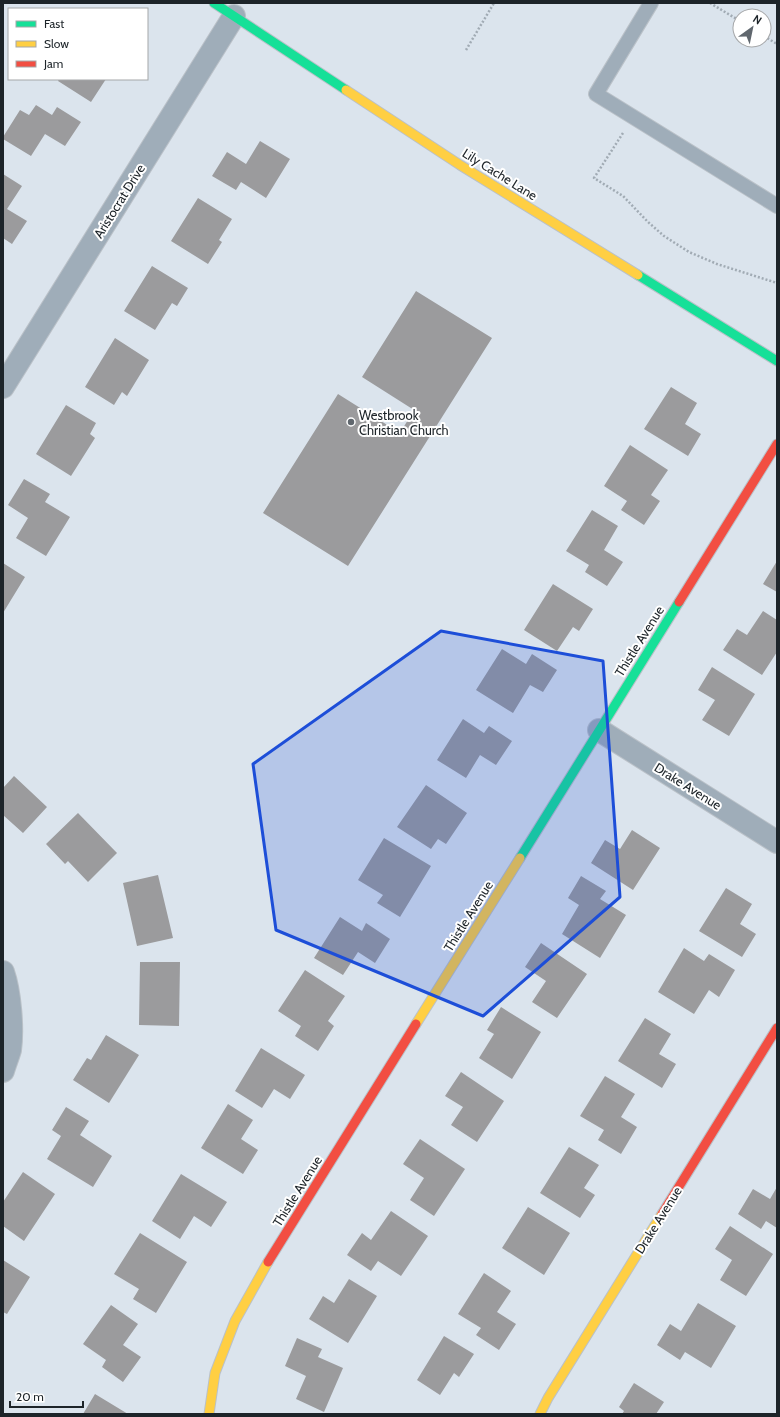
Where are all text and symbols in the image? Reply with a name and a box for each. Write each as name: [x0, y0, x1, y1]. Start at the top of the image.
legend: [8, 8, 148, 80]
north arrow: [732, 8, 772, 48]
text: N: [750, 12, 765, 28]
text: Fast: [44, 16, 64, 31]
text: Slow: [44, 36, 69, 51]
text: Jam: [43, 56, 63, 71]
street label: Lily Cache Lane: [460, 145, 541, 204]
street label: Aristocrat Drive: [90, 161, 148, 241]
place label: Westbrook Christian Church: [359, 407, 449, 438]
marker: Westbrook Christian Church: [346, 417, 356, 427]
street label: Thistle Avenue: [611, 602, 667, 679]
street label: Drake Avenue: [652, 759, 725, 813]
street label: Thistle Avenue: [440, 877, 496, 954]
street label: Thistle Avenue: [269, 1152, 325, 1229]
street label: Drake Avenue: [631, 1183, 685, 1256]
scale bar: [10, 1383, 83, 1409]
text: 20 m: [16, 1389, 44, 1404]

